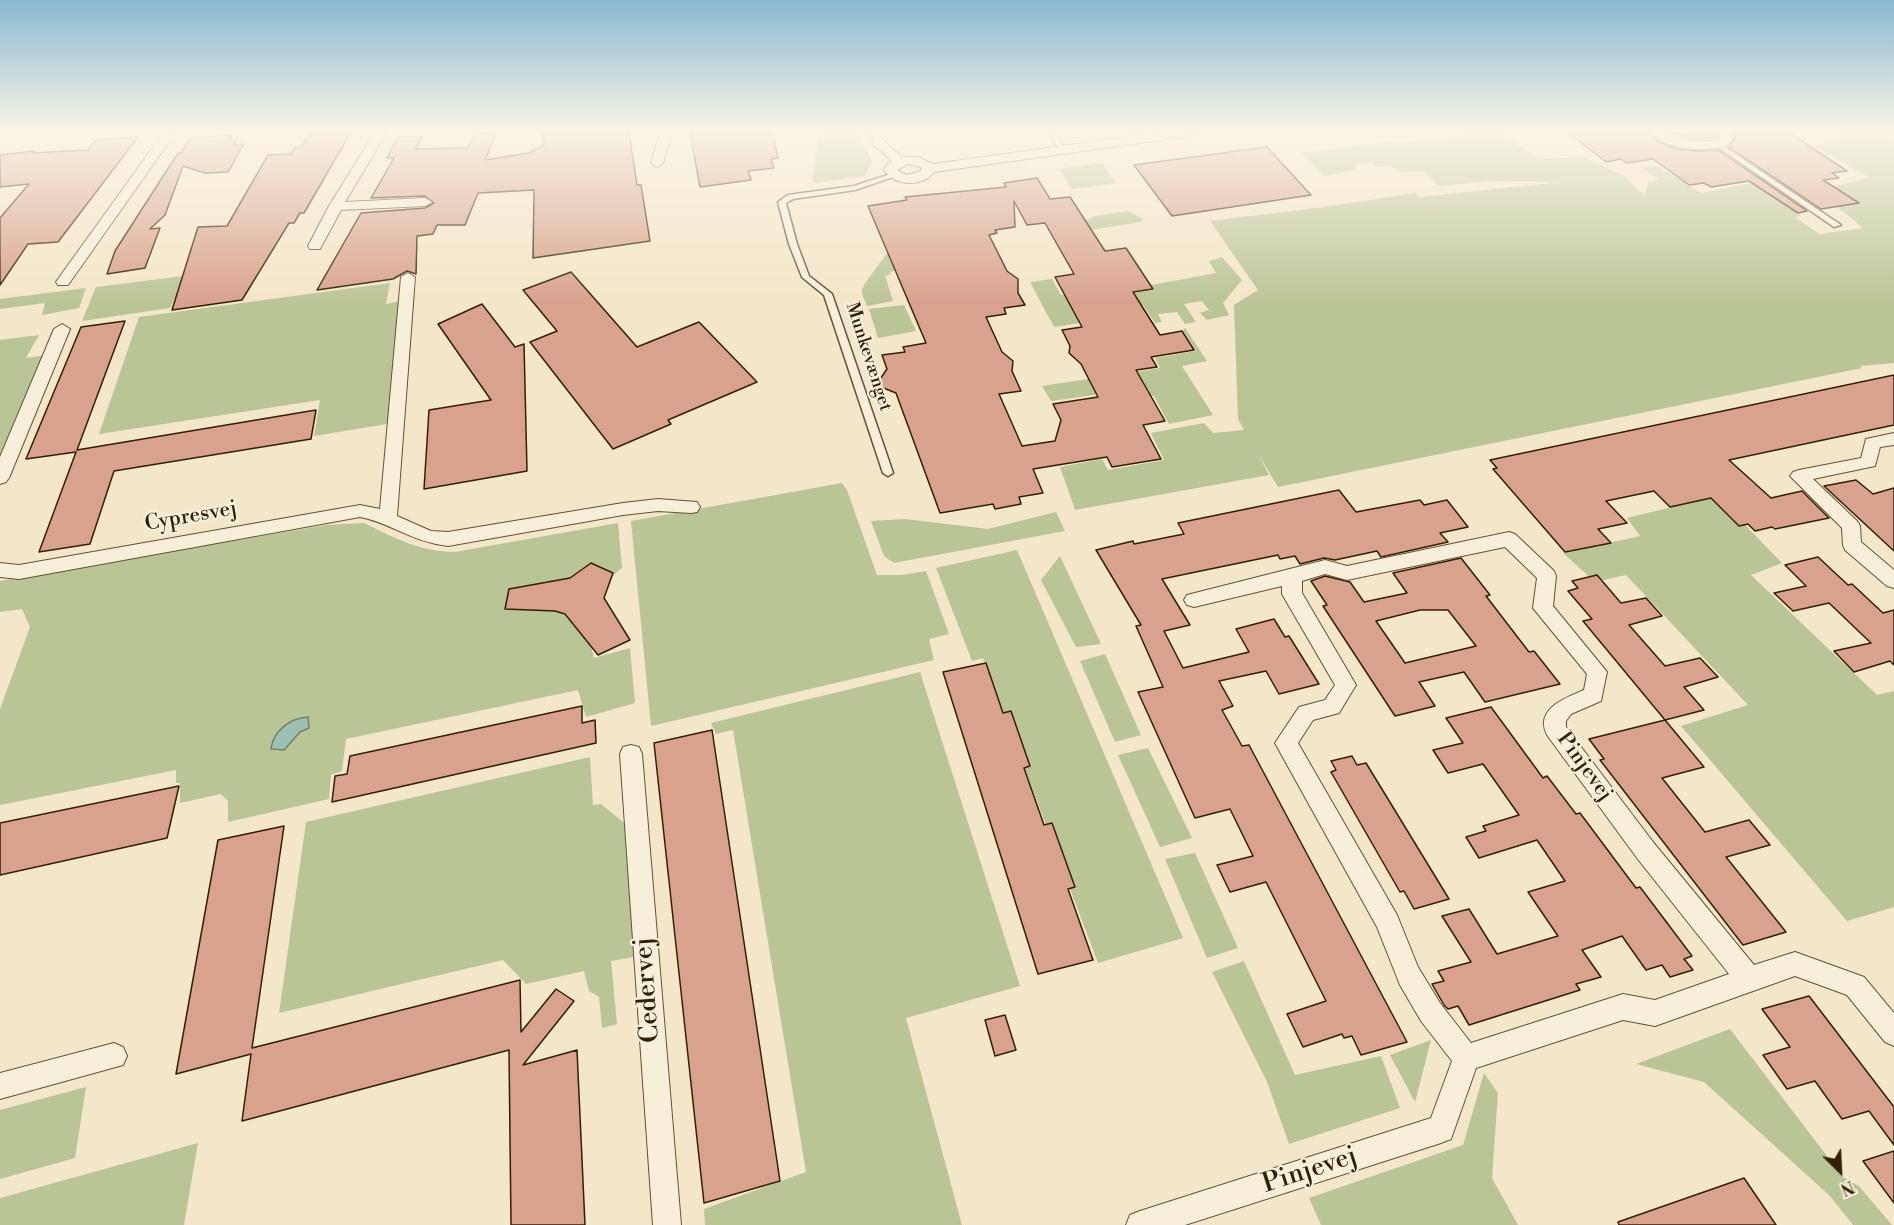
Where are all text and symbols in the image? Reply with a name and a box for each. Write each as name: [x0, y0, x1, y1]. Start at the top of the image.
street label: Munkevænget: [840, 300, 896, 414]
street label: Cypresvej: [143, 497, 239, 537]
street label: Pinjevej: [1551, 728, 1617, 806]
street label: Cedervej: [629, 936, 667, 1044]
street label: Pinjevej: [1259, 1141, 1361, 1201]
north arrow: [1810, 1141, 1870, 1201]
text: N: [1837, 1176, 1857, 1199]

